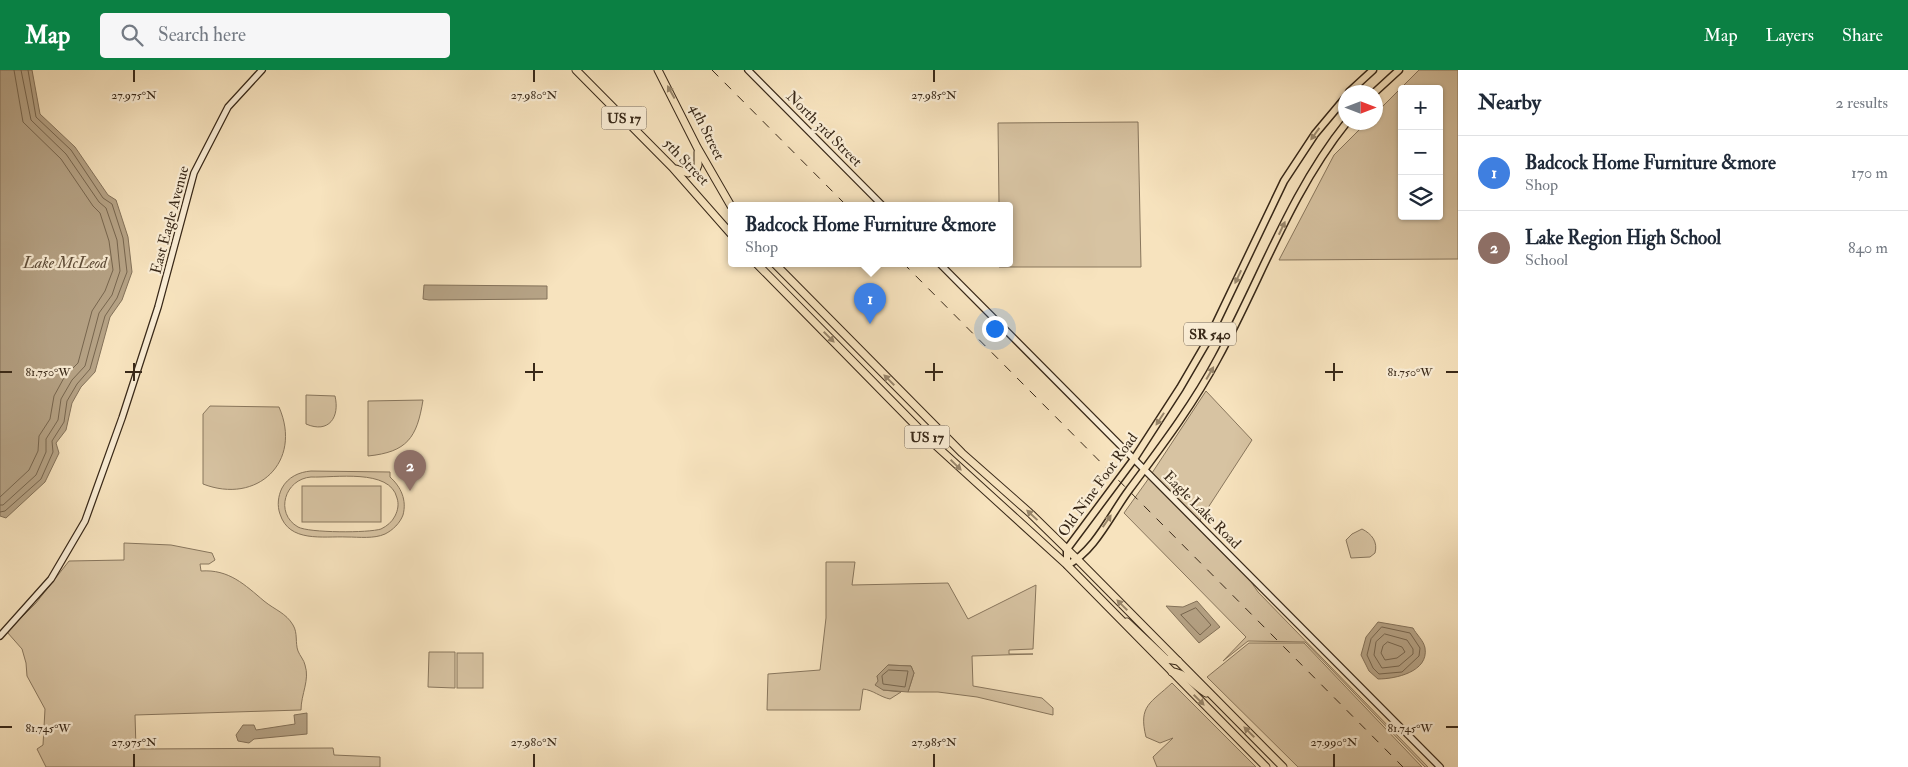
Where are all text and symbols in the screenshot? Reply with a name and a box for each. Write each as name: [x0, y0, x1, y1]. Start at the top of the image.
search box: [100, 13, 450, 58]
text: Map: [25, 20, 70, 51]
icon: search: [118, 21, 146, 49]
text: Search here: [158, 23, 246, 47]
text: Map: [1704, 24, 1738, 47]
text: Layers: [1766, 24, 1814, 47]
text: Share: [1842, 24, 1883, 47]
one-way arrow: [667, 85, 675, 100]
north arrow: [1338, 85, 1383, 130]
map controls: [1398, 85, 1443, 220]
button: +: [1398, 85, 1443, 130]
street label: North 3rd Street: [782, 87, 866, 171]
text: 27.975°N: [111, 88, 157, 103]
text: 27.980°N: [511, 88, 558, 103]
text: 27.985°N: [911, 88, 957, 103]
text: Nearby: [1478, 89, 1541, 116]
text: 2 results: [1835, 93, 1888, 113]
street label: 4th Street: [685, 101, 729, 163]
road number: US 17: [602, 106, 646, 129]
one-way arrow: [1309, 127, 1320, 140]
button: −: [1398, 130, 1443, 175]
street label: 5th Street: [659, 134, 713, 190]
text: Badcock Home Furniture &more: [1525, 151, 1776, 175]
text: 1: [1491, 163, 1497, 183]
text: 170 m: [1851, 163, 1888, 183]
street label: East Eagle Avenue: [146, 164, 194, 276]
button: layers: [1398, 175, 1443, 220]
text: Shop: [1525, 175, 1558, 195]
popup: [728, 202, 1013, 267]
text: Badcock Home Furniture &more: [745, 213, 996, 237]
one-way arrow: [1278, 221, 1286, 235]
text: Lake Region High School: [1525, 226, 1721, 250]
text: Shop: [745, 237, 778, 257]
text: 2: [1490, 238, 1498, 258]
text: 840 m: [1848, 238, 1888, 258]
text: School: [1525, 250, 1568, 270]
water label: Lake McLeod: [22, 253, 108, 273]
one-way arrow: [1234, 270, 1242, 285]
pin: 1: [854, 283, 886, 324]
your location: [982, 316, 1008, 342]
road number: SR 540: [1184, 322, 1236, 346]
one-way arrow: [822, 331, 834, 343]
text: 81.750°W: [25, 365, 71, 380]
text: 81.750°W: [1387, 365, 1433, 380]
one-way arrow: [1205, 367, 1214, 380]
one-way arrow: [883, 374, 895, 386]
one-way arrow: [1155, 413, 1164, 426]
road number: US 17: [904, 426, 950, 448]
street label: Old Nine Foot Road: [1054, 429, 1142, 541]
pin: 2: [394, 450, 426, 491]
one-way arrow: [950, 459, 962, 471]
street label: Eagle Lake Road: [1159, 467, 1245, 553]
one-way arrow: [1027, 509, 1039, 521]
one-way arrow: [1102, 514, 1112, 528]
one-way arrow: [1116, 599, 1128, 611]
one-way arrow: [1193, 694, 1205, 706]
text: 81.745°W: [25, 721, 71, 736]
text: 81.745°W: [1387, 721, 1433, 736]
one-way arrow: [1243, 727, 1255, 739]
text: 27.975°N: [111, 735, 157, 750]
text: 27.980°N: [511, 735, 558, 750]
text: 27.985°N: [911, 735, 957, 750]
text: 27.990°N: [1310, 735, 1358, 750]

